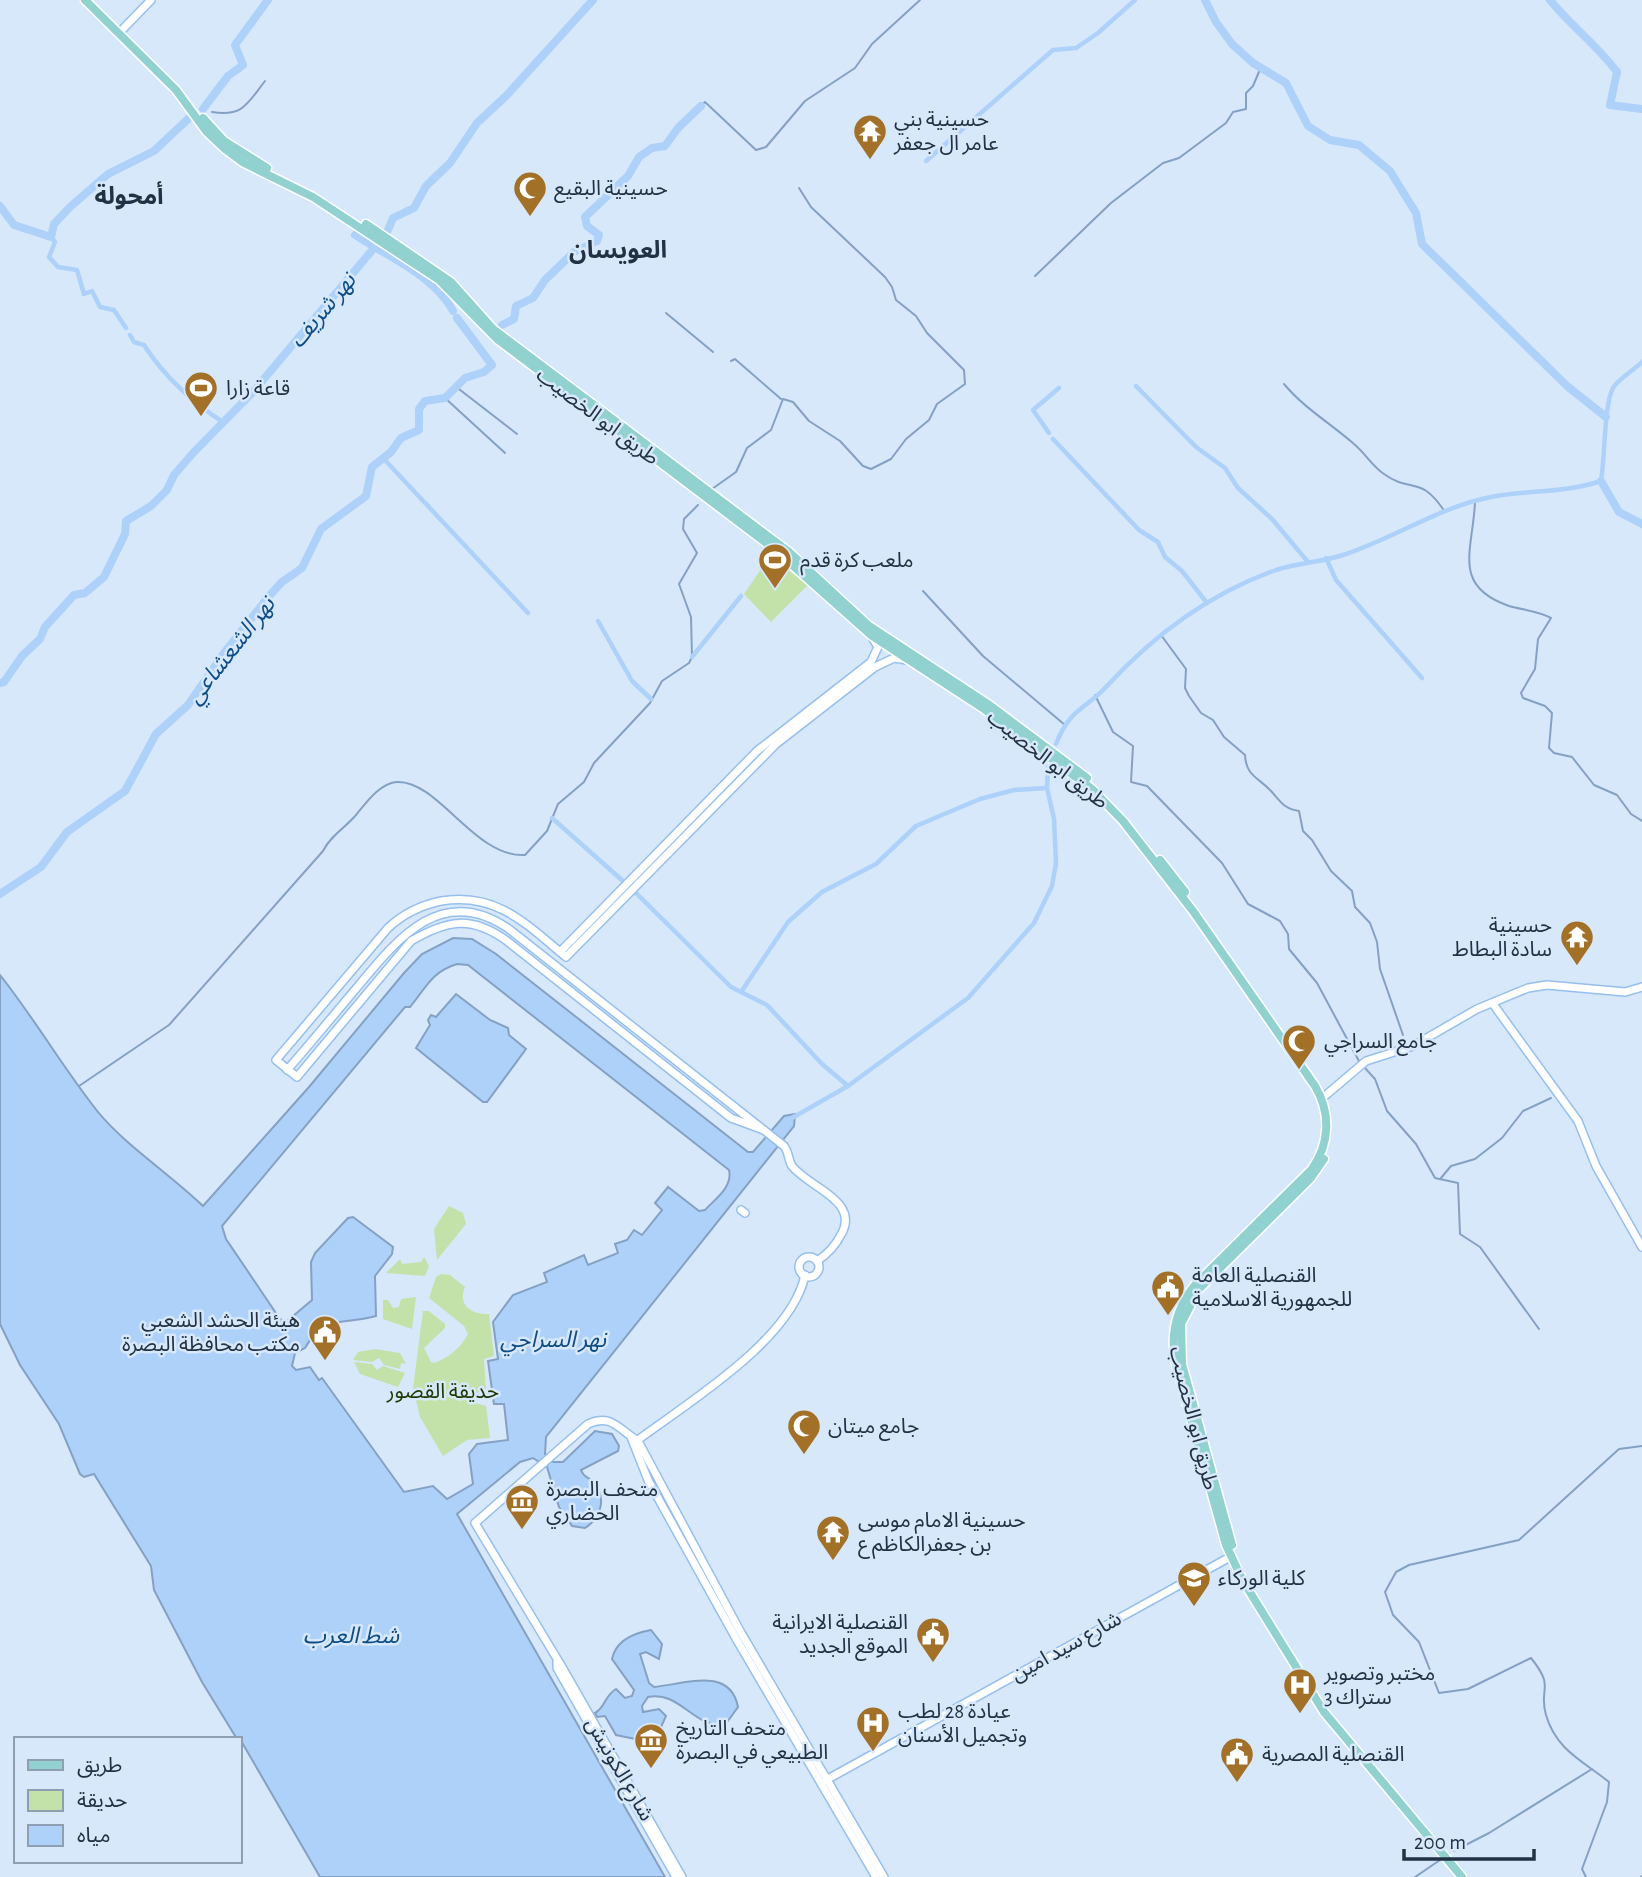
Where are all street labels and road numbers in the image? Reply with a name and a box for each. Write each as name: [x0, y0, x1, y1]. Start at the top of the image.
street label: طريق ابو الخصيب: [531, 364, 663, 471]
street label: طريق ابو الخصيب: [982, 706, 1112, 815]
street label: طريق ابو الخصيب: [1164, 1344, 1222, 1493]
street label: شارع سيد امين: [1008, 1608, 1127, 1689]
street label: شارع الكونيش: [578, 1714, 658, 1827]

